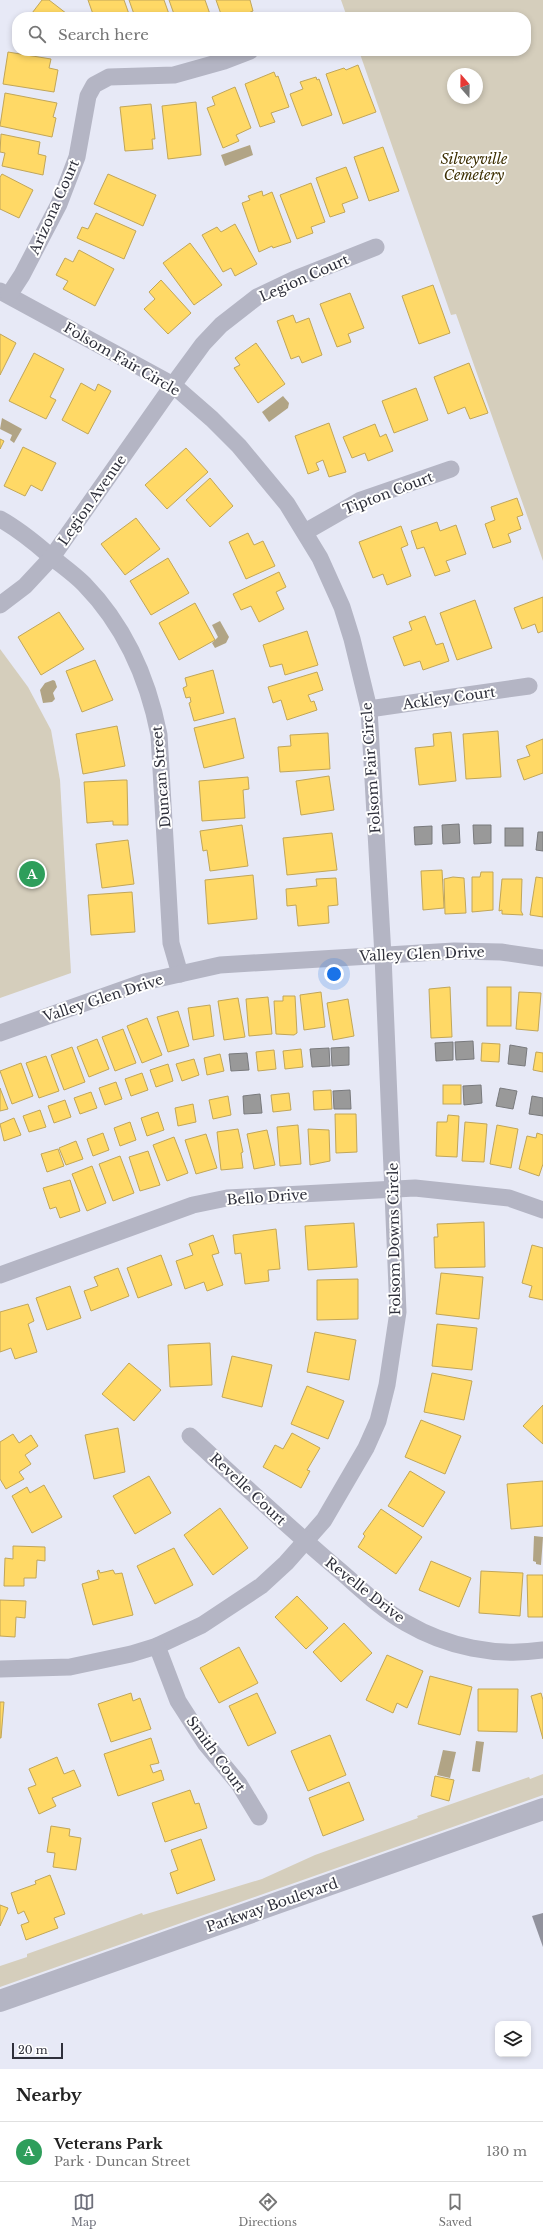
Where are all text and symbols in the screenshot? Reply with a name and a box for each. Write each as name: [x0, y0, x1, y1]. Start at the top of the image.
search box: [12, 12, 531, 56]
icon: search: [26, 23, 48, 45]
text: Search here: [58, 25, 149, 44]
north arrow: [447, 68, 483, 104]
park label: Silveyville Cemetery: [441, 150, 508, 184]
street label: Arizona Court: [25, 156, 83, 258]
street label: Legion Court: [257, 250, 352, 306]
street label: Folsom Fair Circle: [61, 318, 183, 400]
street label: Legion Avenue: [54, 451, 130, 549]
street label: Tipton Court: [340, 467, 436, 518]
street label: Ackley Court: [401, 682, 497, 714]
street label: Folsom Fair Circle: [357, 702, 385, 834]
street label: Duncan Street: [148, 724, 174, 829]
pin: A: [19, 859, 45, 889]
street label: Valley Glen Drive: [358, 943, 485, 965]
your location: [324, 964, 344, 984]
street label: Valley Glen Drive: [40, 970, 165, 1026]
street label: Folsom Downs Circle: [384, 1162, 404, 1316]
street label: Bello Drive: [226, 1185, 308, 1209]
street label: Revelle Court: [206, 1449, 290, 1529]
street label: Revelle Drive: [322, 1553, 408, 1627]
street label: Smith Court: [182, 1713, 250, 1796]
street label: Parkway Boulevard: [204, 1874, 341, 1936]
map controls: [495, 2021, 531, 2057]
button: layers: [495, 2021, 531, 2057]
scale bar: [12, 2041, 63, 2060]
text: 20 m: [18, 2043, 48, 2057]
text: Nearby: [16, 2085, 82, 2106]
text: Veterans Park: [54, 2134, 163, 2153]
text: A: [24, 2143, 34, 2160]
text: 130 m: [486, 2143, 527, 2160]
text: Park · Duncan Street: [54, 2153, 190, 2170]
tab: Map: [71, 2191, 97, 2229]
tab: Directions: [238, 2191, 297, 2229]
tab: Saved: [439, 2191, 472, 2229]

